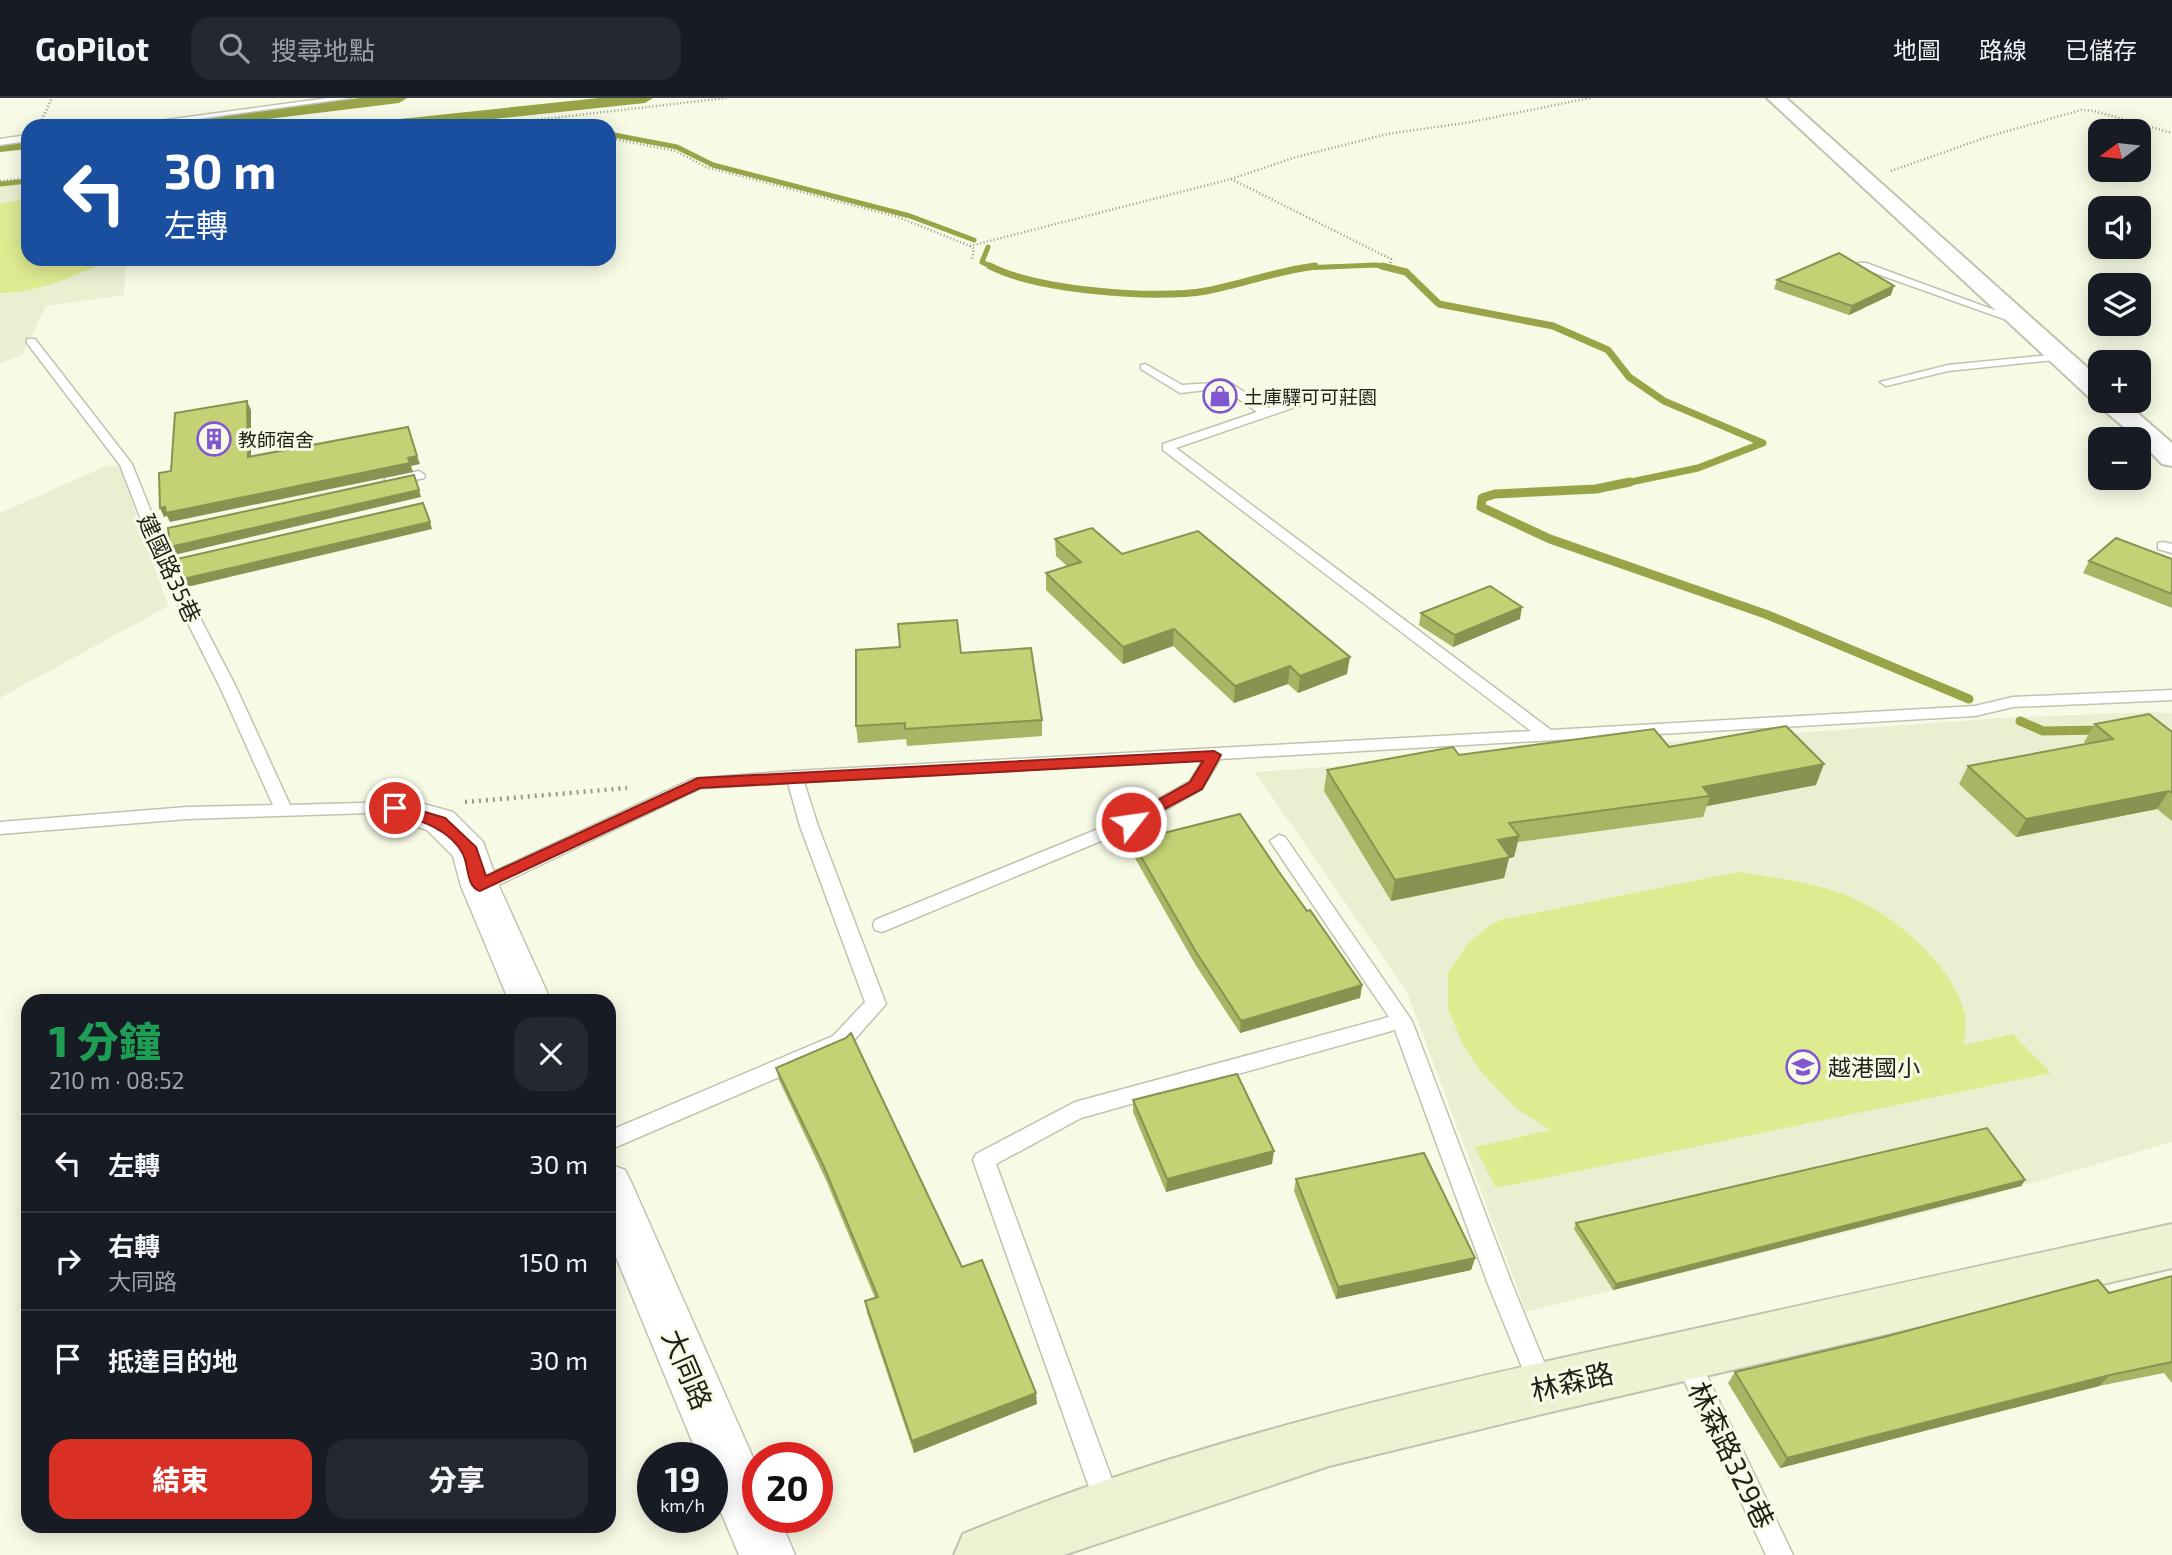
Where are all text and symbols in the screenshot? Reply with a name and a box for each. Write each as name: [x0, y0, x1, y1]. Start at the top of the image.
search box: [191, 17, 681, 80]
text: GoPilot: [35, 28, 149, 68]
icon: search: [215, 29, 253, 67]
text: 搜尋地點: [271, 34, 375, 65]
text: 地圖: [1893, 35, 1941, 64]
text: 路線: [1979, 35, 2027, 64]
text: 已儲存: [2065, 35, 2137, 64]
north arrow: [2088, 119, 2151, 182]
map controls: [2088, 119, 2151, 490]
text: 30 m: [164, 140, 276, 199]
icon: left: [49, 147, 140, 238]
button: sound: [2088, 196, 2151, 259]
text: 左轉: [164, 205, 228, 243]
button: layers: [2088, 273, 2151, 336]
button: +: [2088, 350, 2151, 413]
shop icon: 土庫驛可可莊園: [1201, 377, 1239, 415]
place label: 土庫驛可可莊園: [1244, 385, 1377, 408]
building icon: 教師宿舍: [195, 420, 233, 458]
button: −: [2088, 427, 2151, 490]
place label: 教師宿舍: [238, 428, 314, 451]
street label: 建國路35巷: [133, 509, 207, 627]
pin: [365, 778, 425, 838]
position arrow: [1094, 785, 1168, 859]
icon: arrive: [376, 789, 414, 827]
text: 1 分鐘: [49, 1015, 161, 1065]
button: close: [514, 1017, 588, 1091]
school or university icon: 越港國小: [1784, 1048, 1822, 1086]
place label: 越港國小: [1828, 1053, 1920, 1081]
text: 210 m · 08:52: [49, 1066, 184, 1094]
icon: left: [49, 1144, 87, 1182]
text: 30 m: [529, 1148, 588, 1179]
text: 左轉: [108, 1149, 160, 1180]
text: 右轉: [108, 1230, 160, 1261]
icon: right: [49, 1242, 87, 1280]
text: 150 m: [519, 1246, 588, 1277]
text: 大同路: [108, 1267, 177, 1295]
street label: 大同路: [656, 1324, 720, 1414]
icon: arrive: [49, 1340, 87, 1378]
text: 30 m: [529, 1344, 588, 1375]
text: 抵達目的地: [108, 1345, 238, 1376]
street label: 林森路: [1527, 1355, 1617, 1407]
street label: 林森路329巷: [1682, 1376, 1782, 1534]
button: 結束: [49, 1439, 312, 1519]
button: 分享: [326, 1439, 588, 1519]
speed limit sign: 20: [742, 1442, 833, 1533]
text: 19: [665, 1457, 700, 1499]
text: km/h: [660, 1494, 705, 1516]

